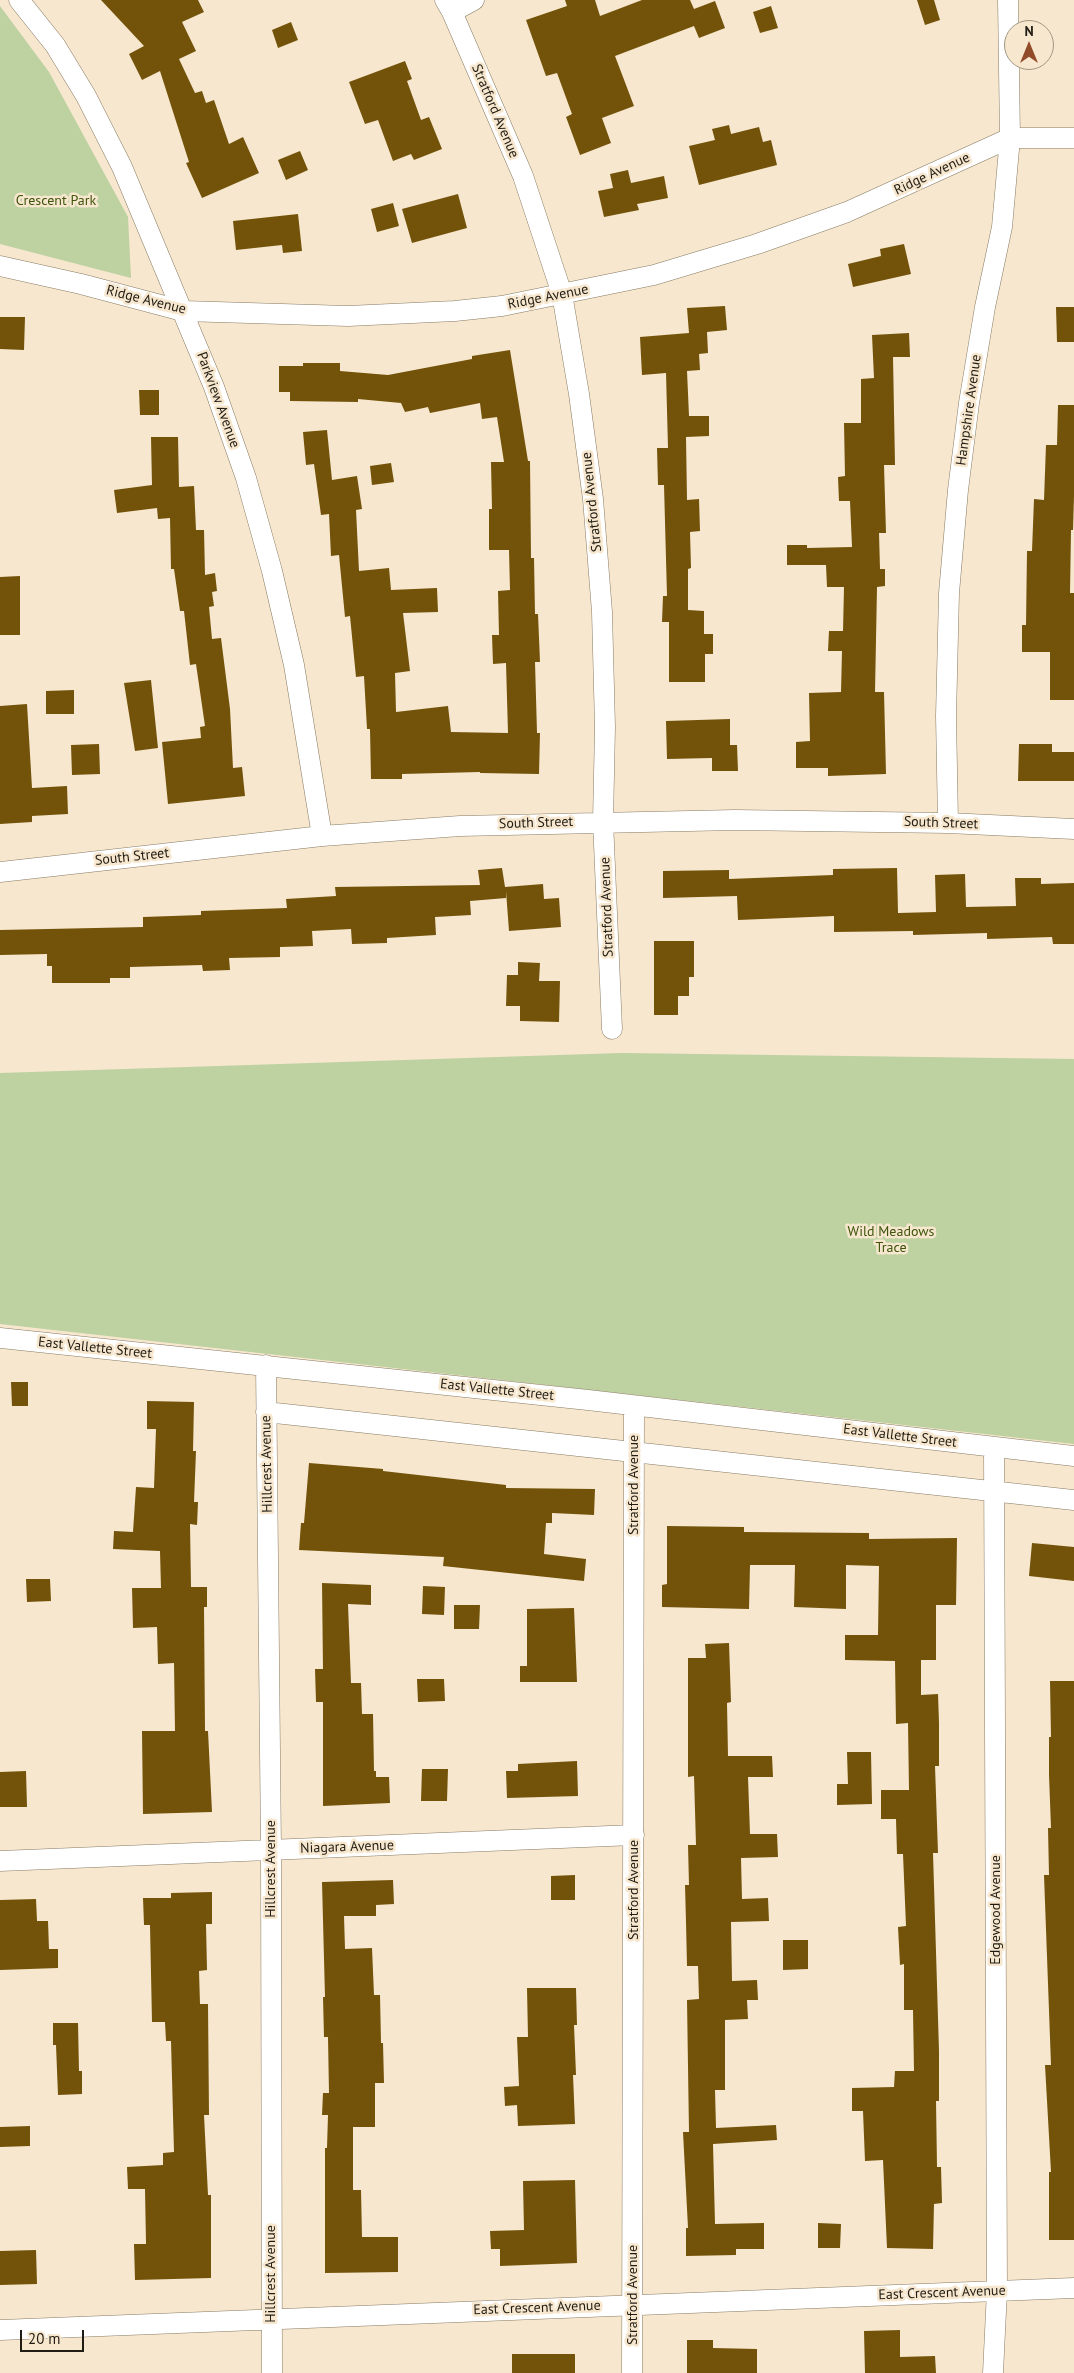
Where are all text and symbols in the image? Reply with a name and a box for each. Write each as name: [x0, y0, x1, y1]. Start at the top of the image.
north arrow: [1004, 20, 1054, 70]
text: N: [1024, 22, 1034, 40]
street label: Stratford Avenue: [468, 62, 522, 160]
street label: Ridge Avenue: [891, 149, 973, 199]
park label: Crescent Park: [16, 193, 96, 209]
street label: Ridge Avenue: [506, 281, 590, 313]
street label: Ridge Avenue: [104, 282, 188, 318]
street label: Parkview Avenue: [193, 350, 243, 450]
street label: Hampshire Avenue: [953, 353, 985, 467]
street label: Stratford Avenue: [578, 451, 606, 553]
street label: South Street: [499, 813, 573, 833]
street label: South Street: [904, 813, 978, 833]
street label: South Street: [94, 845, 170, 869]
street label: Stratford Avenue: [597, 857, 617, 957]
park label: Wild Meadows Trace: [848, 1224, 934, 1256]
street label: East Vallette Street: [37, 1334, 153, 1362]
street label: East Vallette Street: [439, 1376, 555, 1404]
street label: Hillcrest Avenue: [258, 1415, 276, 1513]
street label: East Vallette Street: [842, 1421, 958, 1451]
street label: Stratford Avenue: [626, 1435, 642, 1535]
street label: Hillcrest Avenue: [263, 1820, 279, 1918]
street label: Niagara Avenue: [300, 1837, 394, 1857]
street label: Stratford Avenue: [626, 1840, 642, 1940]
street label: Edgewood Avenue: [988, 1855, 1004, 1965]
street label: Hillcrest Avenue: [263, 2225, 279, 2323]
street label: Stratford Avenue: [625, 2245, 641, 2345]
street label: East Crescent Avenue: [878, 2282, 1006, 2304]
street label: East Crescent Avenue: [473, 2297, 601, 2319]
scale bar: [22, 2320, 86, 2352]
text: 20 m: [28, 2329, 61, 2348]

